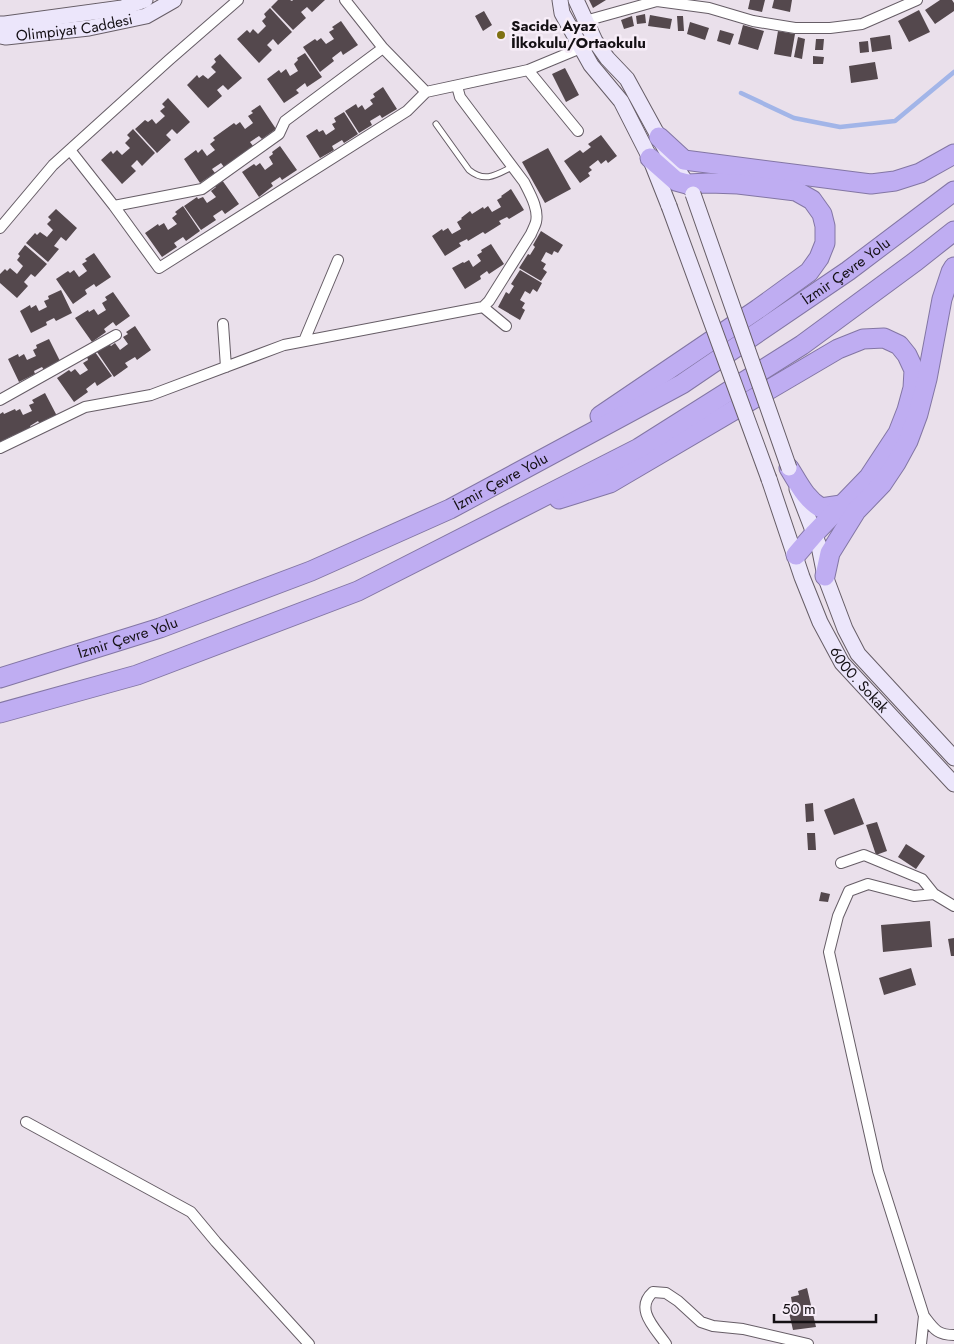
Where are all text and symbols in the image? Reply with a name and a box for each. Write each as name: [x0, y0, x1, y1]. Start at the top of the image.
street label: Olimpiyat Caddesi: [15, 8, 135, 47]
place label: Sacide Ayaz İlkokulu/Ortaokulu: [511, 15, 646, 54]
marker: Sacide Ayaz İlkokulu/Ortaokulu: [495, 29, 507, 41]
street label: İzmir Çevre Yolu: [798, 232, 895, 310]
street label: İzmir Çevre Yolu: [450, 447, 552, 516]
street label: İzmir Çevre Yolu: [75, 611, 181, 664]
street label: 6000. Sokak: [824, 643, 894, 718]
scale bar: [774, 1292, 876, 1324]
text: 50 m: [782, 1298, 816, 1320]

